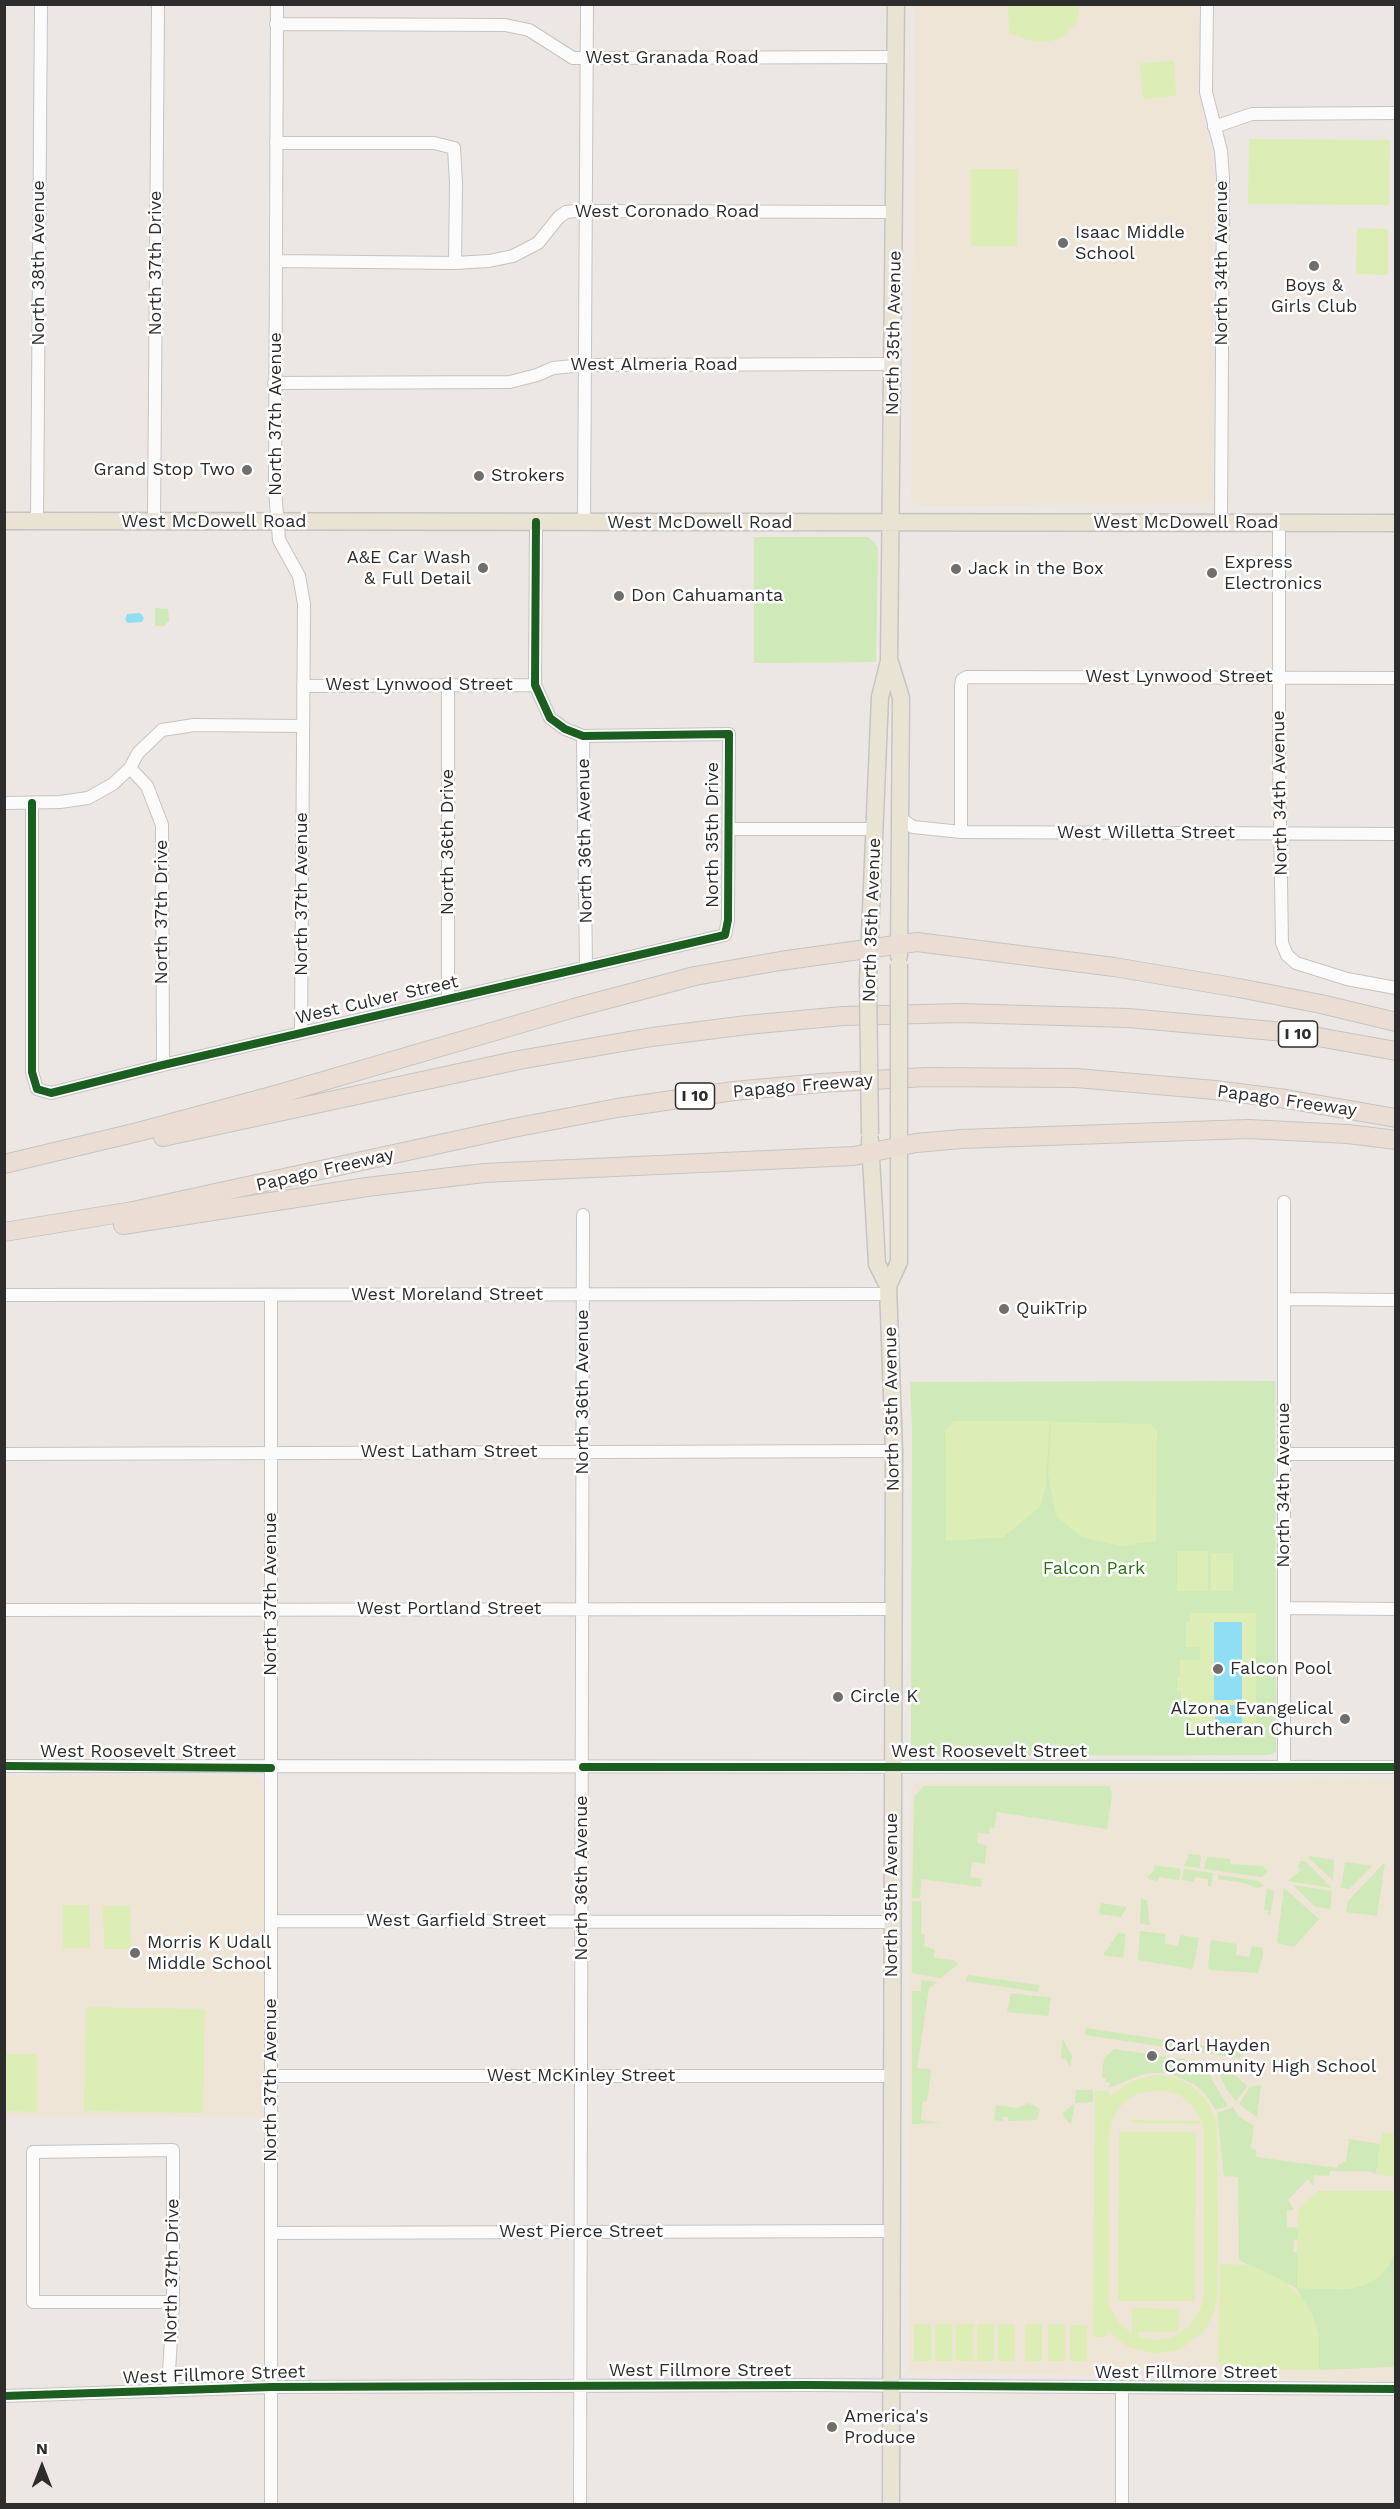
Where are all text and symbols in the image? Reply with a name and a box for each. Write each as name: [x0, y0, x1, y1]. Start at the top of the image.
street label: West Granada Road: [585, 47, 759, 69]
street label: North 38th Avenue: [28, 180, 50, 346]
street label: North 34th Avenue: [1211, 180, 1233, 346]
street label: North 37th Drive: [145, 191, 167, 335]
street label: West Coronado Road: [575, 201, 759, 223]
place label: Isaac Middle School: [1075, 222, 1185, 264]
marker: Isaac Middle School: [1056, 236, 1070, 250]
street label: North 35th Avenue: [882, 250, 906, 416]
marker: Boys & Girls Club: [1307, 259, 1321, 273]
place label: Boys & Girls Club: [1271, 275, 1357, 318]
street label: North 37th Avenue: [265, 332, 287, 496]
street label: West Almeria Road: [570, 354, 738, 376]
place label: Grand Stop Two: [94, 459, 235, 481]
marker: Grand Stop Two: [240, 463, 254, 477]
place label: Strokers: [491, 465, 565, 487]
marker: Strokers: [472, 469, 486, 483]
street label: West McDowell Road: [121, 511, 307, 533]
street label: West McDowell Road: [607, 512, 793, 534]
street label: West McDowell Road: [1093, 512, 1279, 534]
place label: A&E Car Wash & Full Detail: [347, 547, 471, 590]
place label: Express Electronics: [1224, 552, 1322, 594]
place label: Jack in the Box: [968, 558, 1104, 580]
marker: A&E Car Wash & Full Detail: [476, 561, 490, 575]
marker: Jack in the Box: [949, 562, 963, 576]
marker: Express Electronics: [1205, 566, 1219, 580]
place label: Don Cahuamanta: [631, 585, 783, 607]
marker: Don Cahuamanta: [612, 589, 626, 603]
street label: West Lynwood Street: [1085, 666, 1273, 688]
street label: West Lynwood Street: [325, 674, 513, 696]
street label: North 34th Avenue: [1268, 710, 1292, 876]
street label: North 36th Avenue: [573, 758, 597, 924]
street label: North 35th Drive: [702, 762, 724, 908]
street label: North 36th Drive: [437, 769, 459, 915]
street label: North 37th Avenue: [291, 812, 313, 976]
street label: West Willetta Street: [1057, 822, 1235, 844]
street label: North 35th Avenue: [858, 837, 886, 1003]
street label: North 37th Drive: [151, 840, 173, 984]
street label: West Culver Street: [294, 971, 460, 1029]
road number: I 10: [1278, 1021, 1318, 1047]
street label: Papago Freeway: [732, 1069, 874, 1103]
street label: Papago Freeway: [1216, 1081, 1358, 1121]
road number: I 10: [676, 1083, 714, 1109]
street label: Papago Freeway: [254, 1144, 396, 1196]
street label: West Moreland Street: [351, 1284, 543, 1306]
place label: QuikTrip: [1016, 1298, 1088, 1320]
marker: QuikTrip: [997, 1302, 1011, 1316]
street label: North 36th Avenue: [572, 1309, 594, 1475]
street label: North 35th Avenue: [880, 1326, 904, 1492]
street label: North 34th Avenue: [1273, 1402, 1295, 1568]
street label: West Latham Street: [360, 1441, 538, 1463]
street label: North 37th Avenue: [260, 1512, 282, 1676]
park label: Falcon Park: [1043, 1558, 1145, 1580]
street label: West Portland Street: [357, 1598, 541, 1620]
place label: Falcon Pool: [1230, 1658, 1332, 1680]
marker: Falcon Pool: [1211, 1662, 1225, 1676]
place label: Circle K: [850, 1686, 918, 1708]
marker: Circle K: [831, 1690, 845, 1704]
place label: Alzona Evangelical Lutheran Church: [1170, 1698, 1333, 1740]
marker: Alzona Evangelical Lutheran Church: [1338, 1712, 1352, 1726]
street label: West Roosevelt Street: [40, 1741, 236, 1763]
street label: West Roosevelt Street: [891, 1741, 1087, 1763]
street label: North 36th Avenue: [571, 1795, 593, 1961]
street label: North 35th Avenue: [881, 1813, 903, 1977]
street label: West Garfield Street: [366, 1910, 546, 1932]
place label: Morris K Udall Middle School: [147, 1932, 272, 1974]
marker: Morris K Udall Middle School: [128, 1946, 142, 1960]
street label: North 37th Avenue: [260, 1998, 282, 2162]
place label: Carl Hayden Community High School: [1164, 2035, 1376, 2078]
marker: Carl Hayden Community High School: [1145, 2049, 1159, 2063]
street label: West McKinley Street: [487, 2065, 675, 2087]
street label: North 37th Drive: [160, 2198, 184, 2344]
street label: West Pierce Street: [499, 2221, 663, 2243]
street label: West Fillmore Street: [609, 2360, 791, 2382]
street label: West Fillmore Street: [122, 2361, 306, 2389]
street label: West Fillmore Street: [1095, 2362, 1277, 2384]
place label: America's Produce: [844, 2406, 928, 2448]
marker: America's Produce: [825, 2420, 839, 2434]
north arrow: [12, 2437, 72, 2497]
text: N: [36, 2439, 48, 2458]

